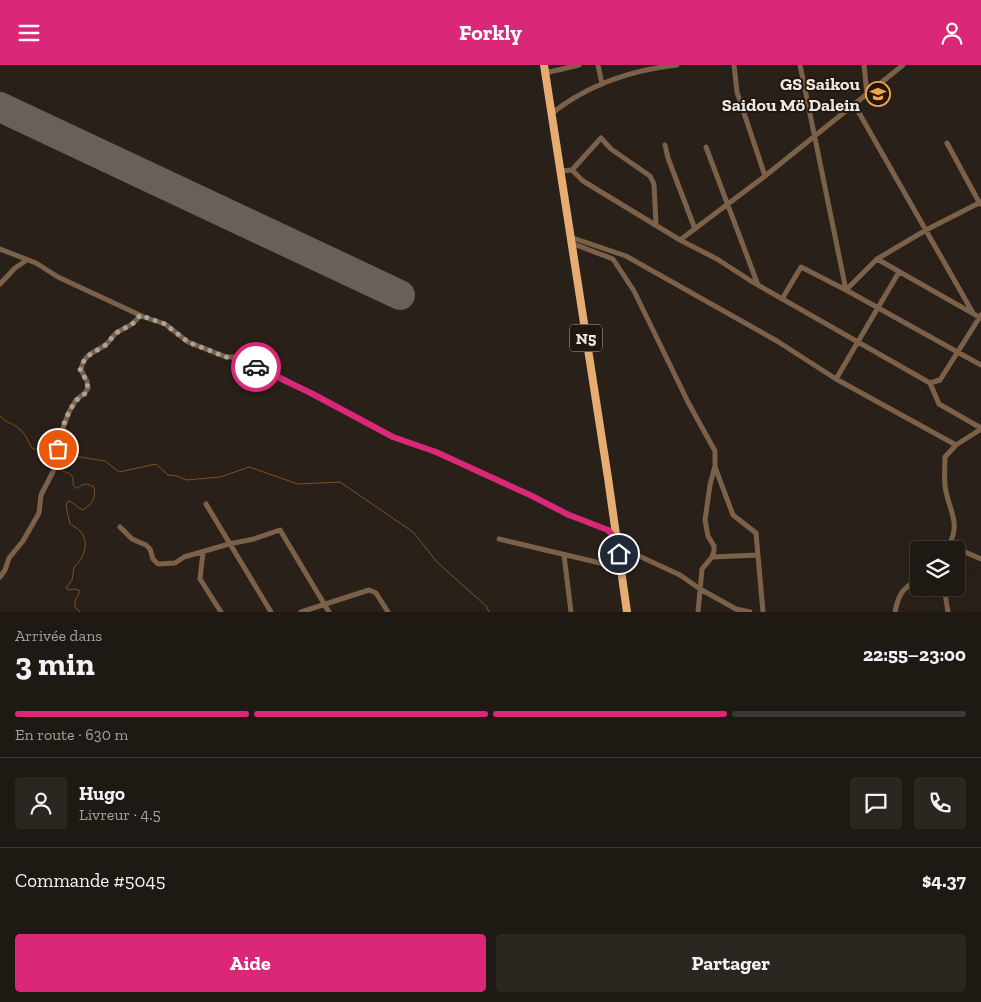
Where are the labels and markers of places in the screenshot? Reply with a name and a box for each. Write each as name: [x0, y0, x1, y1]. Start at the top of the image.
place label: GS Saikou Saidou Mö Dalein: [722, 73, 860, 116]
school or university icon: GS Saikou Saidou Mö Dalein: [865, 81, 891, 107]
pin: [37, 428, 79, 470]
pin: [598, 533, 640, 575]

